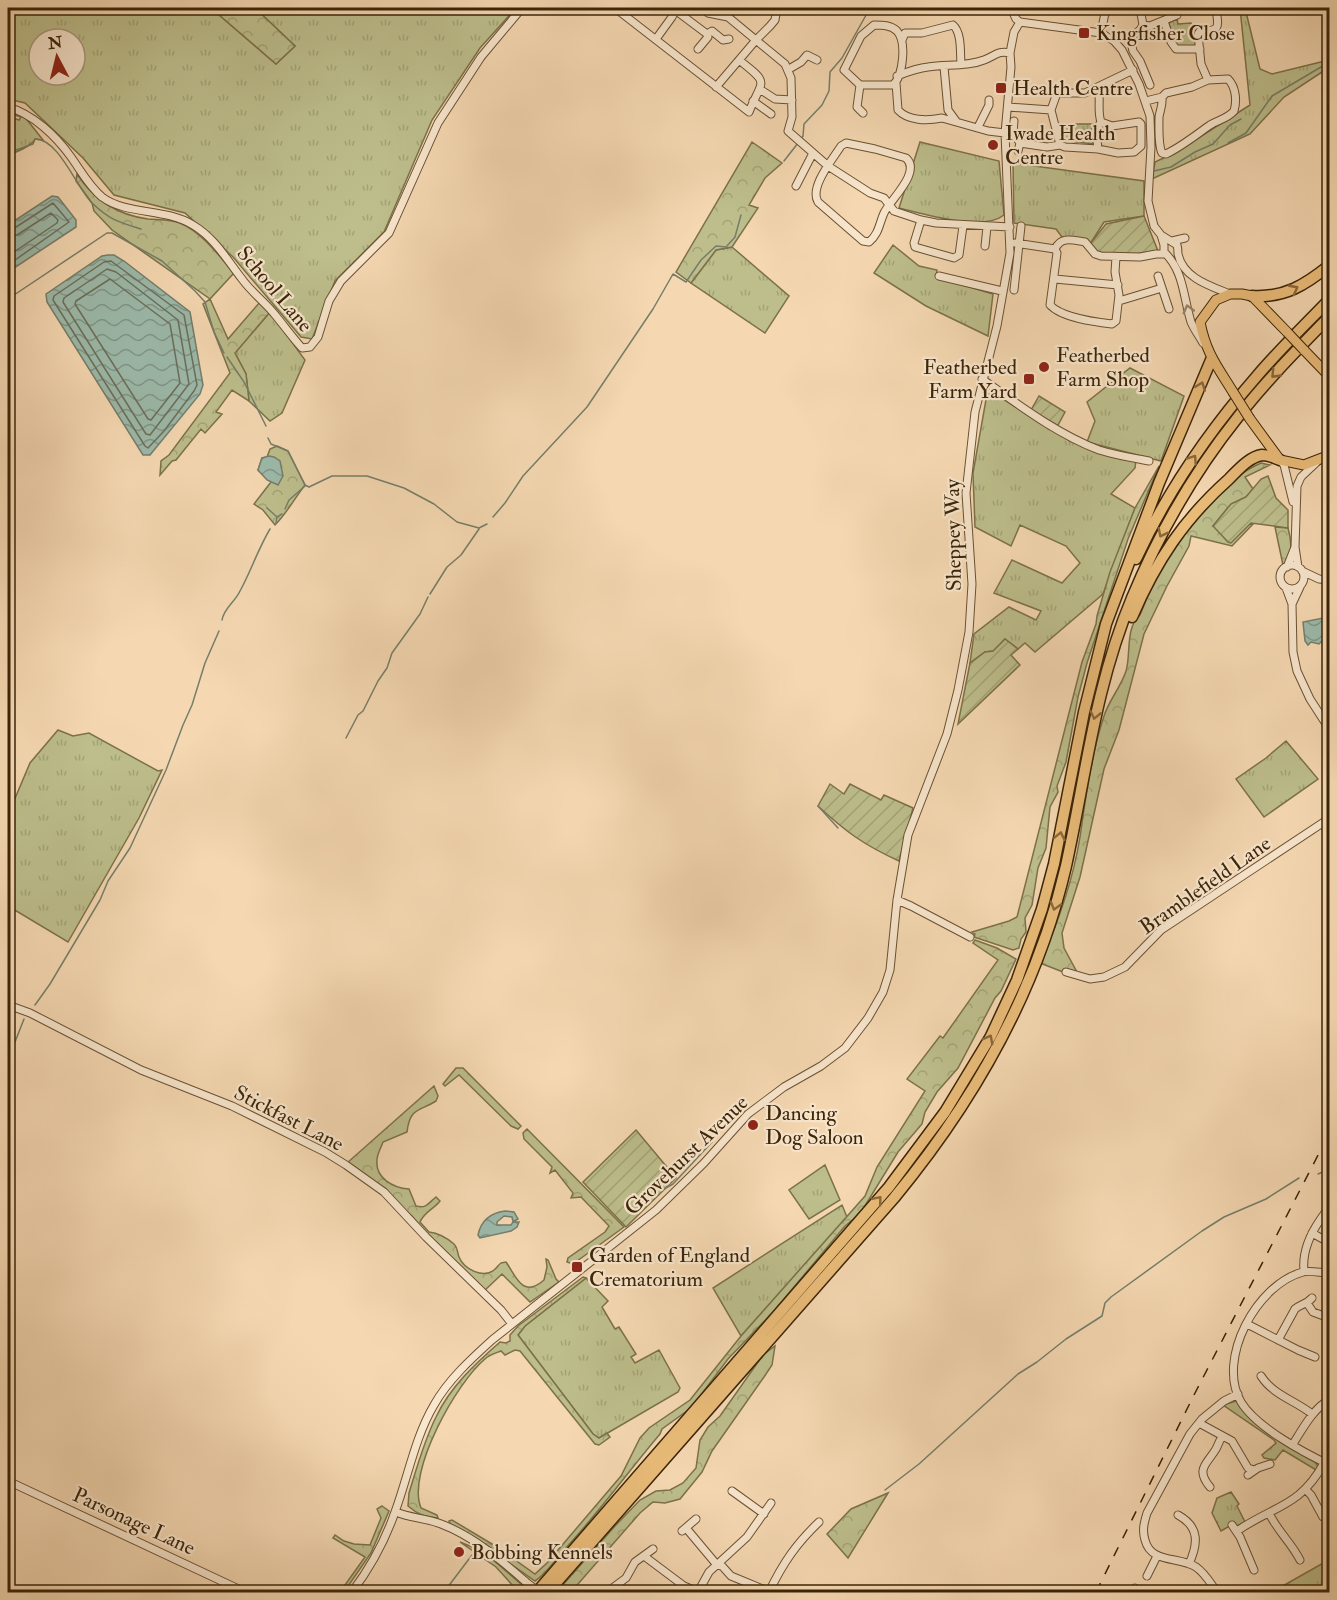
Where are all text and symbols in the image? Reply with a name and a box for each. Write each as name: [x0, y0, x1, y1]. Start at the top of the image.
place label: Kingfisher Close: [1096, 20, 1235, 47]
marker: Kingfisher Close: [1077, 26, 1091, 40]
north arrow: [27, 27, 87, 87]
text: N: [46, 32, 64, 54]
place label: Health Centre: [1013, 75, 1133, 102]
marker: Health Centre: [994, 81, 1008, 95]
place label: Iwade Health Centre: [1005, 120, 1116, 171]
marker: Iwade Health Centre: [986, 138, 1000, 152]
street label: School Lane: [231, 241, 319, 338]
one-way arrow: [1288, 285, 1298, 296]
one-way arrow: [1183, 304, 1195, 315]
place label: Featherbed Farm Shop: [1056, 342, 1151, 393]
place label: Featherbed Farm Yard: [923, 354, 1018, 405]
marker: Featherbed Farm Shop: [1037, 360, 1051, 374]
one-way arrow: [1271, 368, 1282, 378]
marker: Featherbed Farm Yard: [1022, 372, 1036, 386]
one-way arrow: [1193, 381, 1206, 392]
one-way arrow: [1186, 455, 1197, 466]
street label: Sheppey Way: [939, 478, 968, 591]
one-way arrow: [1158, 526, 1170, 537]
one-way arrow: [1090, 710, 1103, 720]
street label: Bramblefield Lane: [1134, 830, 1276, 941]
one-way arrow: [1053, 831, 1066, 841]
one-way arrow: [1050, 900, 1062, 911]
one-way arrow: [982, 1035, 993, 1046]
street label: Stickfast Lane: [229, 1079, 348, 1158]
street label: Grovehurst Avenue: [619, 1089, 754, 1221]
place label: Dancing Dog Saloon: [765, 1100, 864, 1151]
marker: Dancing Dog Saloon: [746, 1118, 760, 1132]
one-way arrow: [871, 1196, 882, 1207]
place label: Garden of England Crematorium: [589, 1242, 751, 1293]
marker: Garden of England Crematorium: [570, 1260, 584, 1274]
street label: Parsonage Lane: [68, 1481, 200, 1562]
place label: Bobbing Kennels: [471, 1539, 613, 1566]
marker: Bobbing Kennels: [452, 1545, 466, 1559]

